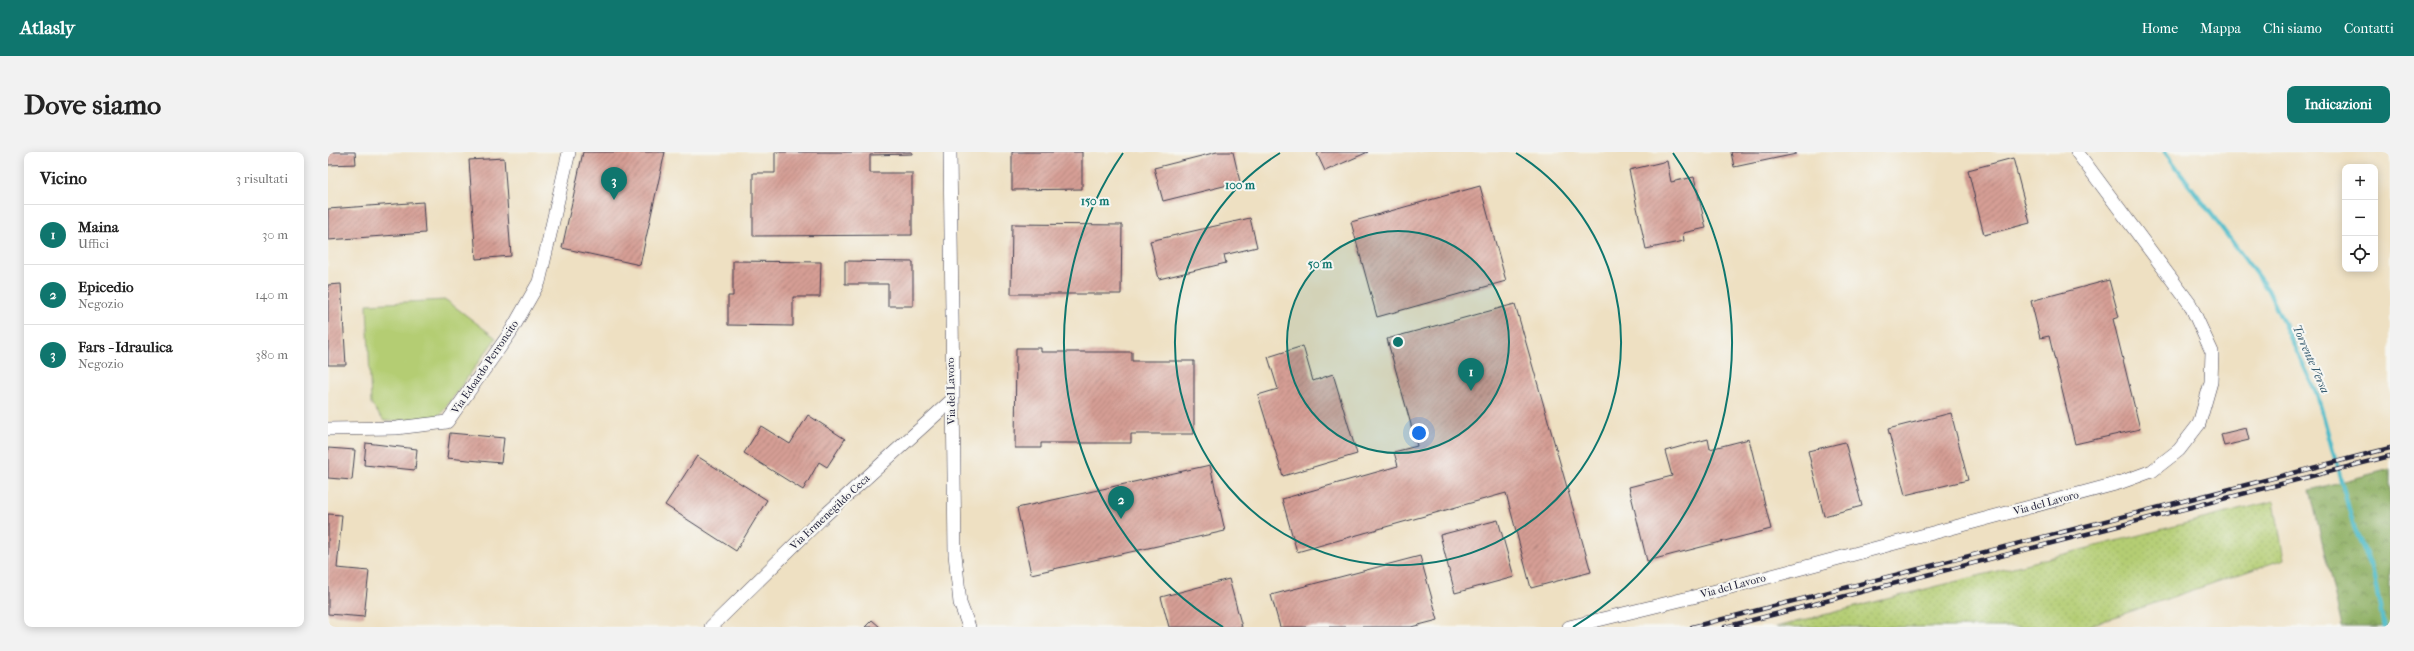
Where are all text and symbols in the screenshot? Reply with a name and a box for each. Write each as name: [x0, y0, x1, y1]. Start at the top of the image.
text: Atlasly: [20, 17, 75, 39]
text: Home: [2142, 20, 2178, 37]
text: Mappa: [2200, 20, 2241, 37]
text: Chi siamo: [2263, 20, 2322, 37]
text: Contatti: [2344, 20, 2394, 37]
button: Indicazioni: [2287, 86, 2390, 123]
text: Dove siamo: [24, 88, 161, 121]
map controls: [2342, 164, 2378, 272]
button: +: [2342, 164, 2378, 200]
pin: 3: [601, 167, 627, 200]
text: Vicino: [40, 168, 87, 188]
text: 3 risultati: [236, 171, 288, 186]
text: 100 m: [1225, 178, 1256, 192]
text: 150 m: [1081, 194, 1110, 208]
button: −: [2342, 200, 2378, 236]
text: Maina: [78, 218, 119, 236]
text: 1: [51, 227, 55, 242]
text: 30 m: [262, 227, 288, 242]
text: Uffici: [78, 236, 109, 251]
button: locate: [2342, 236, 2378, 272]
text: 50 m: [1308, 257, 1333, 271]
text: Epicedio: [78, 278, 134, 296]
text: 2: [50, 287, 56, 302]
text: 140 m: [255, 287, 288, 302]
text: Negozio: [78, 296, 124, 311]
street label: Via Edoardo Perroncito: [448, 317, 521, 417]
water label: Torrente Versa: [2290, 323, 2332, 395]
centre of rings: [1391, 335, 1405, 349]
text: Fars - Idraulica: [78, 338, 173, 356]
text: 3: [50, 347, 56, 362]
text: 380 m: [255, 347, 288, 362]
text: Negozio: [78, 356, 124, 371]
street label: Via del Lavoro: [944, 357, 958, 426]
pin: 1: [1458, 358, 1484, 391]
your location: [1409, 423, 1429, 443]
street label: Via Ermenegildo Ceca: [787, 471, 873, 553]
pin: 2: [1108, 486, 1134, 519]
street label: Via del Lavoro: [2011, 488, 2081, 518]
street label: Via del Lavoro: [1698, 571, 1768, 601]

